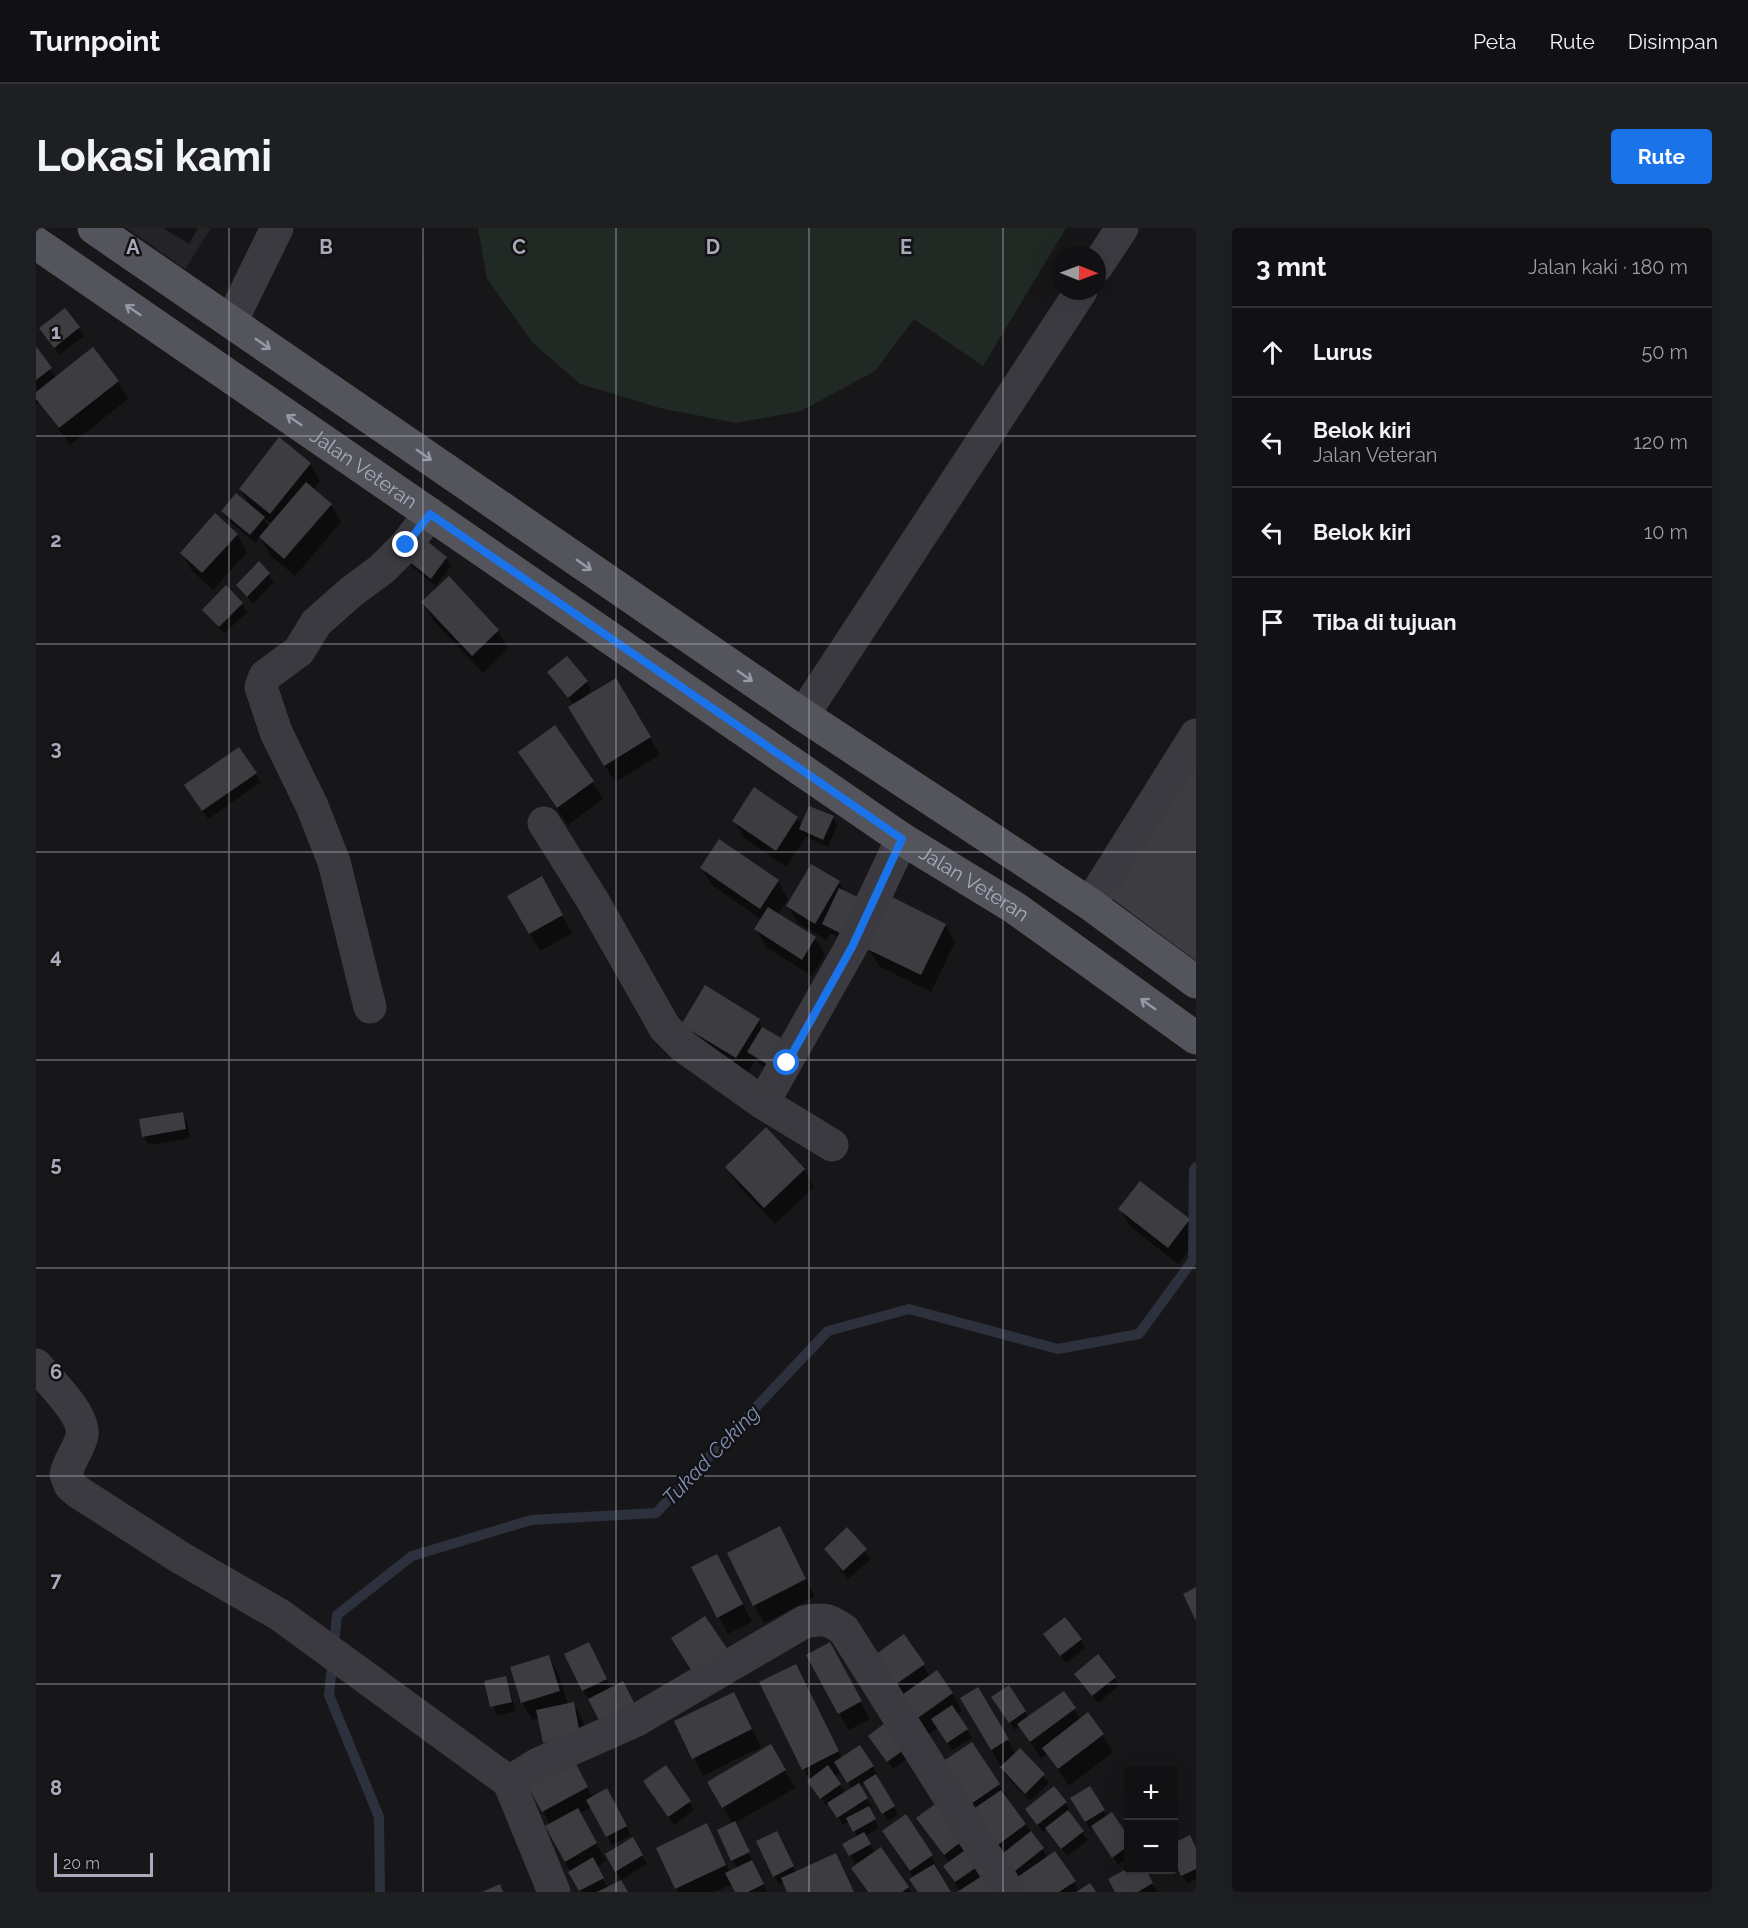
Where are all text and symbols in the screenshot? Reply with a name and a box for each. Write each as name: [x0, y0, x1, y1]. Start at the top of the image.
text: Turnpoint: [30, 25, 160, 58]
text: Peta: [1473, 29, 1517, 54]
text: Rute: [1550, 29, 1595, 54]
text: Disimpan: [1628, 29, 1718, 54]
button: Rute: [1611, 129, 1712, 184]
text: Lokasi kami: [36, 132, 272, 181]
text: A: [126, 235, 140, 259]
text: B: [319, 235, 333, 259]
text: C: [512, 235, 526, 259]
text: D: [706, 235, 720, 259]
text: E: [900, 235, 912, 259]
north arrow: [1052, 246, 1106, 300]
text: 3 mnt: [1256, 252, 1327, 282]
text: Jalan kaki · 180 m: [1528, 255, 1688, 279]
one-way arrow: [125, 304, 142, 316]
text: 1: [51, 320, 61, 344]
icon: ahead: [1256, 336, 1289, 369]
one-way arrow: [254, 338, 271, 350]
text: Lurus: [1313, 339, 1372, 365]
text: 50 m: [1641, 340, 1688, 364]
one-way arrow: [286, 414, 302, 426]
text: Belok kiri: [1313, 417, 1411, 443]
street label: Jalan Veteran: [306, 423, 422, 514]
icon: left: [1256, 426, 1289, 459]
text: 120 m: [1633, 430, 1688, 454]
text: Jalan Veteran: [1313, 443, 1437, 467]
one-way arrow: [415, 449, 431, 461]
icon: left: [1256, 516, 1289, 549]
text: Belok kiri: [1313, 519, 1411, 545]
text: 10 m: [1644, 520, 1688, 544]
text: 2: [50, 528, 62, 552]
route end: [392, 531, 418, 557]
one-way arrow: [576, 559, 592, 571]
icon: arrive: [1256, 606, 1289, 639]
text: Tiba di tujuan: [1313, 609, 1456, 635]
one-way arrow: [737, 670, 753, 682]
text: 3: [50, 736, 62, 760]
street label: Jalan Veteran: [915, 840, 1034, 926]
text: 4: [50, 944, 62, 968]
one-way arrow: [1141, 998, 1157, 1010]
route start: [773, 1049, 799, 1075]
text: 5: [50, 1152, 62, 1176]
text: 6: [50, 1360, 62, 1384]
water label: Tukad Ceking: [657, 1400, 765, 1510]
text: 7: [50, 1568, 62, 1592]
map controls: [1124, 1766, 1178, 1874]
button: +: [1124, 1766, 1178, 1820]
text: 8: [50, 1776, 62, 1800]
button: −: [1124, 1820, 1178, 1874]
scale bar: [54, 1850, 153, 1878]
text: 20 m: [63, 1854, 100, 1873]

